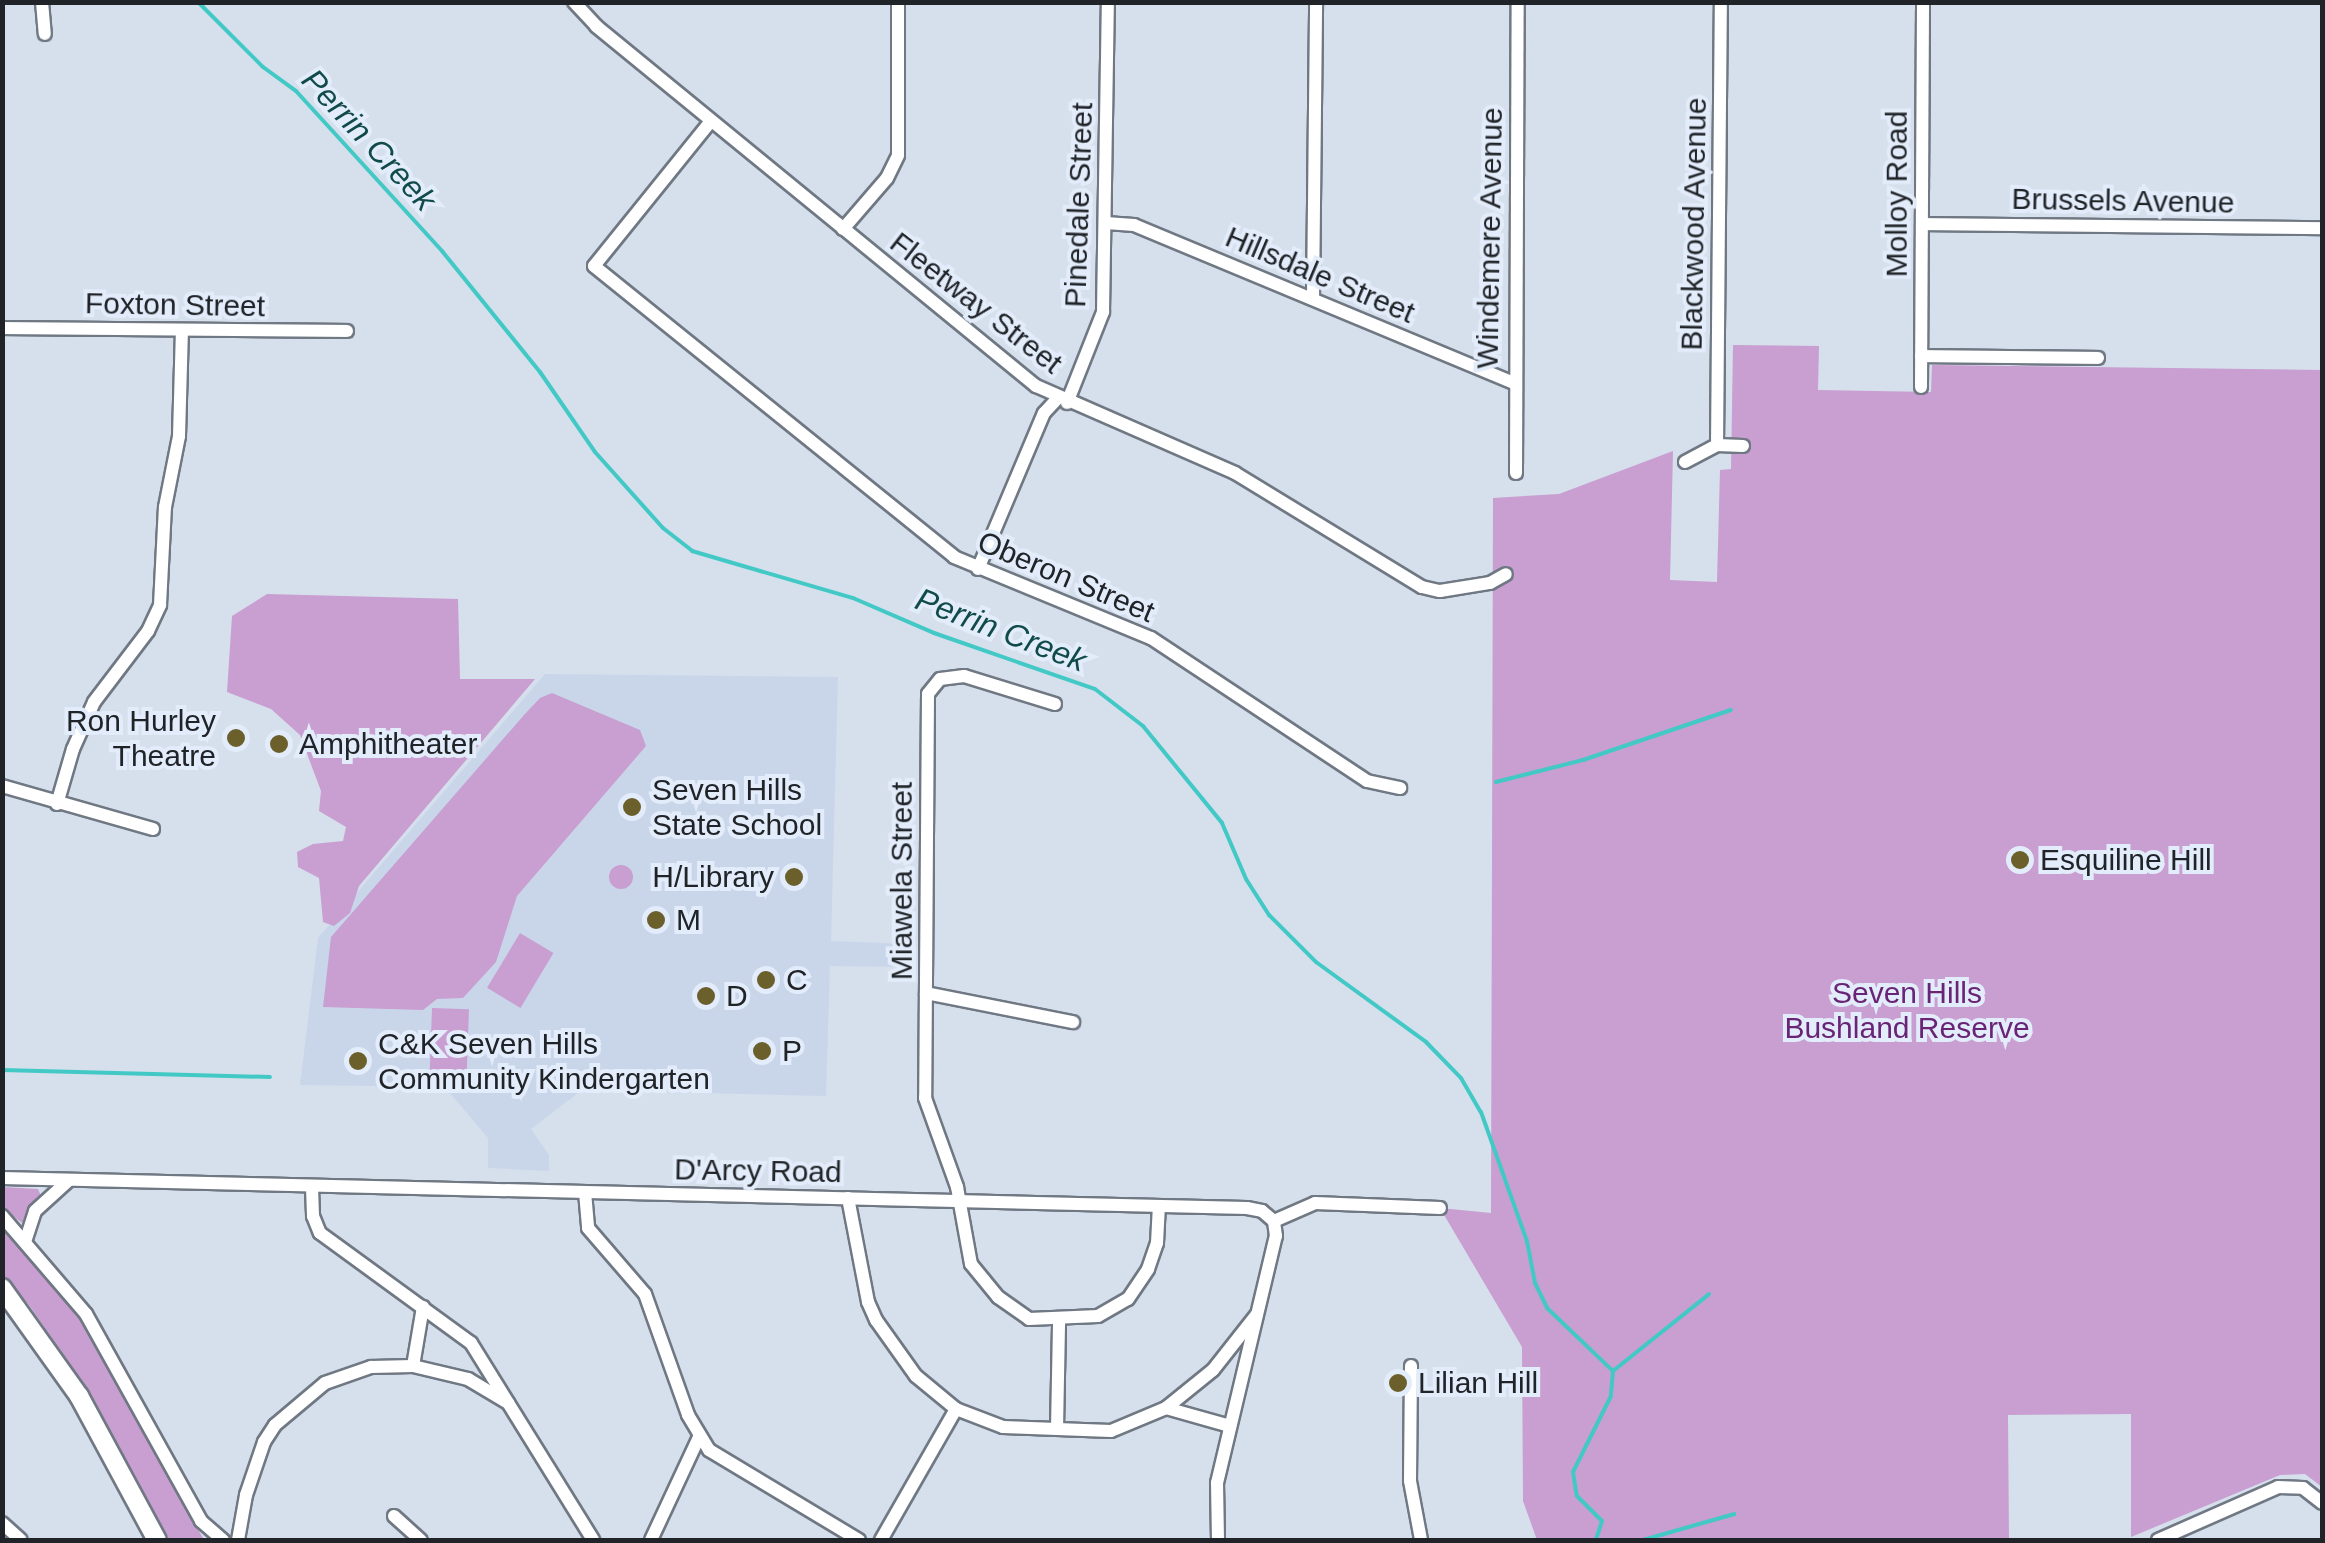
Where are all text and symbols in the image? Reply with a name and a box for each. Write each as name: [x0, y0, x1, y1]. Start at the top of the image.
water label: Perrin Creek: [294, 61, 444, 219]
street label: Blackwood Avenue: [1674, 96, 1714, 352]
street label: Pinedale Street: [1057, 102, 1101, 308]
street label: Windemere Avenue: [1470, 106, 1510, 370]
street label: Molloy Road: [1879, 111, 1915, 277]
street label: Brussels Avenue: [2010, 181, 2236, 221]
street label: Hillsdale Street: [1220, 219, 1420, 331]
street label: Fleetway Street: [883, 225, 1069, 381]
street label: Foxton Street: [85, 285, 265, 325]
street label: Oberon Street: [972, 524, 1160, 630]
water label: Perrin Creek: [910, 580, 1092, 680]
place label: Ron Hurley Theatre: [66, 703, 216, 774]
place label: Amphitheater: [299, 726, 477, 762]
marker: Ron Hurley Theatre: [225, 727, 247, 749]
marker: Amphitheater: [268, 733, 290, 755]
place label: Seven Hills State School: [652, 772, 822, 842]
street label: Miawela Street: [884, 782, 920, 980]
marker: Seven Hills State School: [621, 796, 643, 818]
place label: Esquiline Hill: [2040, 842, 2212, 878]
marker: Esquiline Hill: [2009, 849, 2031, 871]
place label: H/Library: [652, 859, 774, 895]
marker: H/Library: [783, 866, 805, 888]
place label: M: [676, 902, 701, 938]
marker: M: [645, 909, 667, 931]
place label: C: [786, 962, 808, 998]
marker: C: [755, 969, 777, 991]
park label: Seven Hills Bushland Reserve: [1784, 975, 2030, 1046]
place label: D: [726, 978, 748, 1014]
marker: D: [695, 985, 717, 1007]
place label: C&K Seven Hills Community Kindergarten: [378, 1026, 710, 1096]
place label: P: [782, 1033, 802, 1069]
marker: P: [751, 1040, 773, 1062]
marker: C&K Seven Hills Community Kindergarten: [347, 1050, 369, 1072]
street label: D'Arcy Road: [674, 1152, 842, 1190]
place label: Lilian Hill: [1418, 1365, 1538, 1401]
marker: Lilian Hill: [1387, 1372, 1409, 1394]

